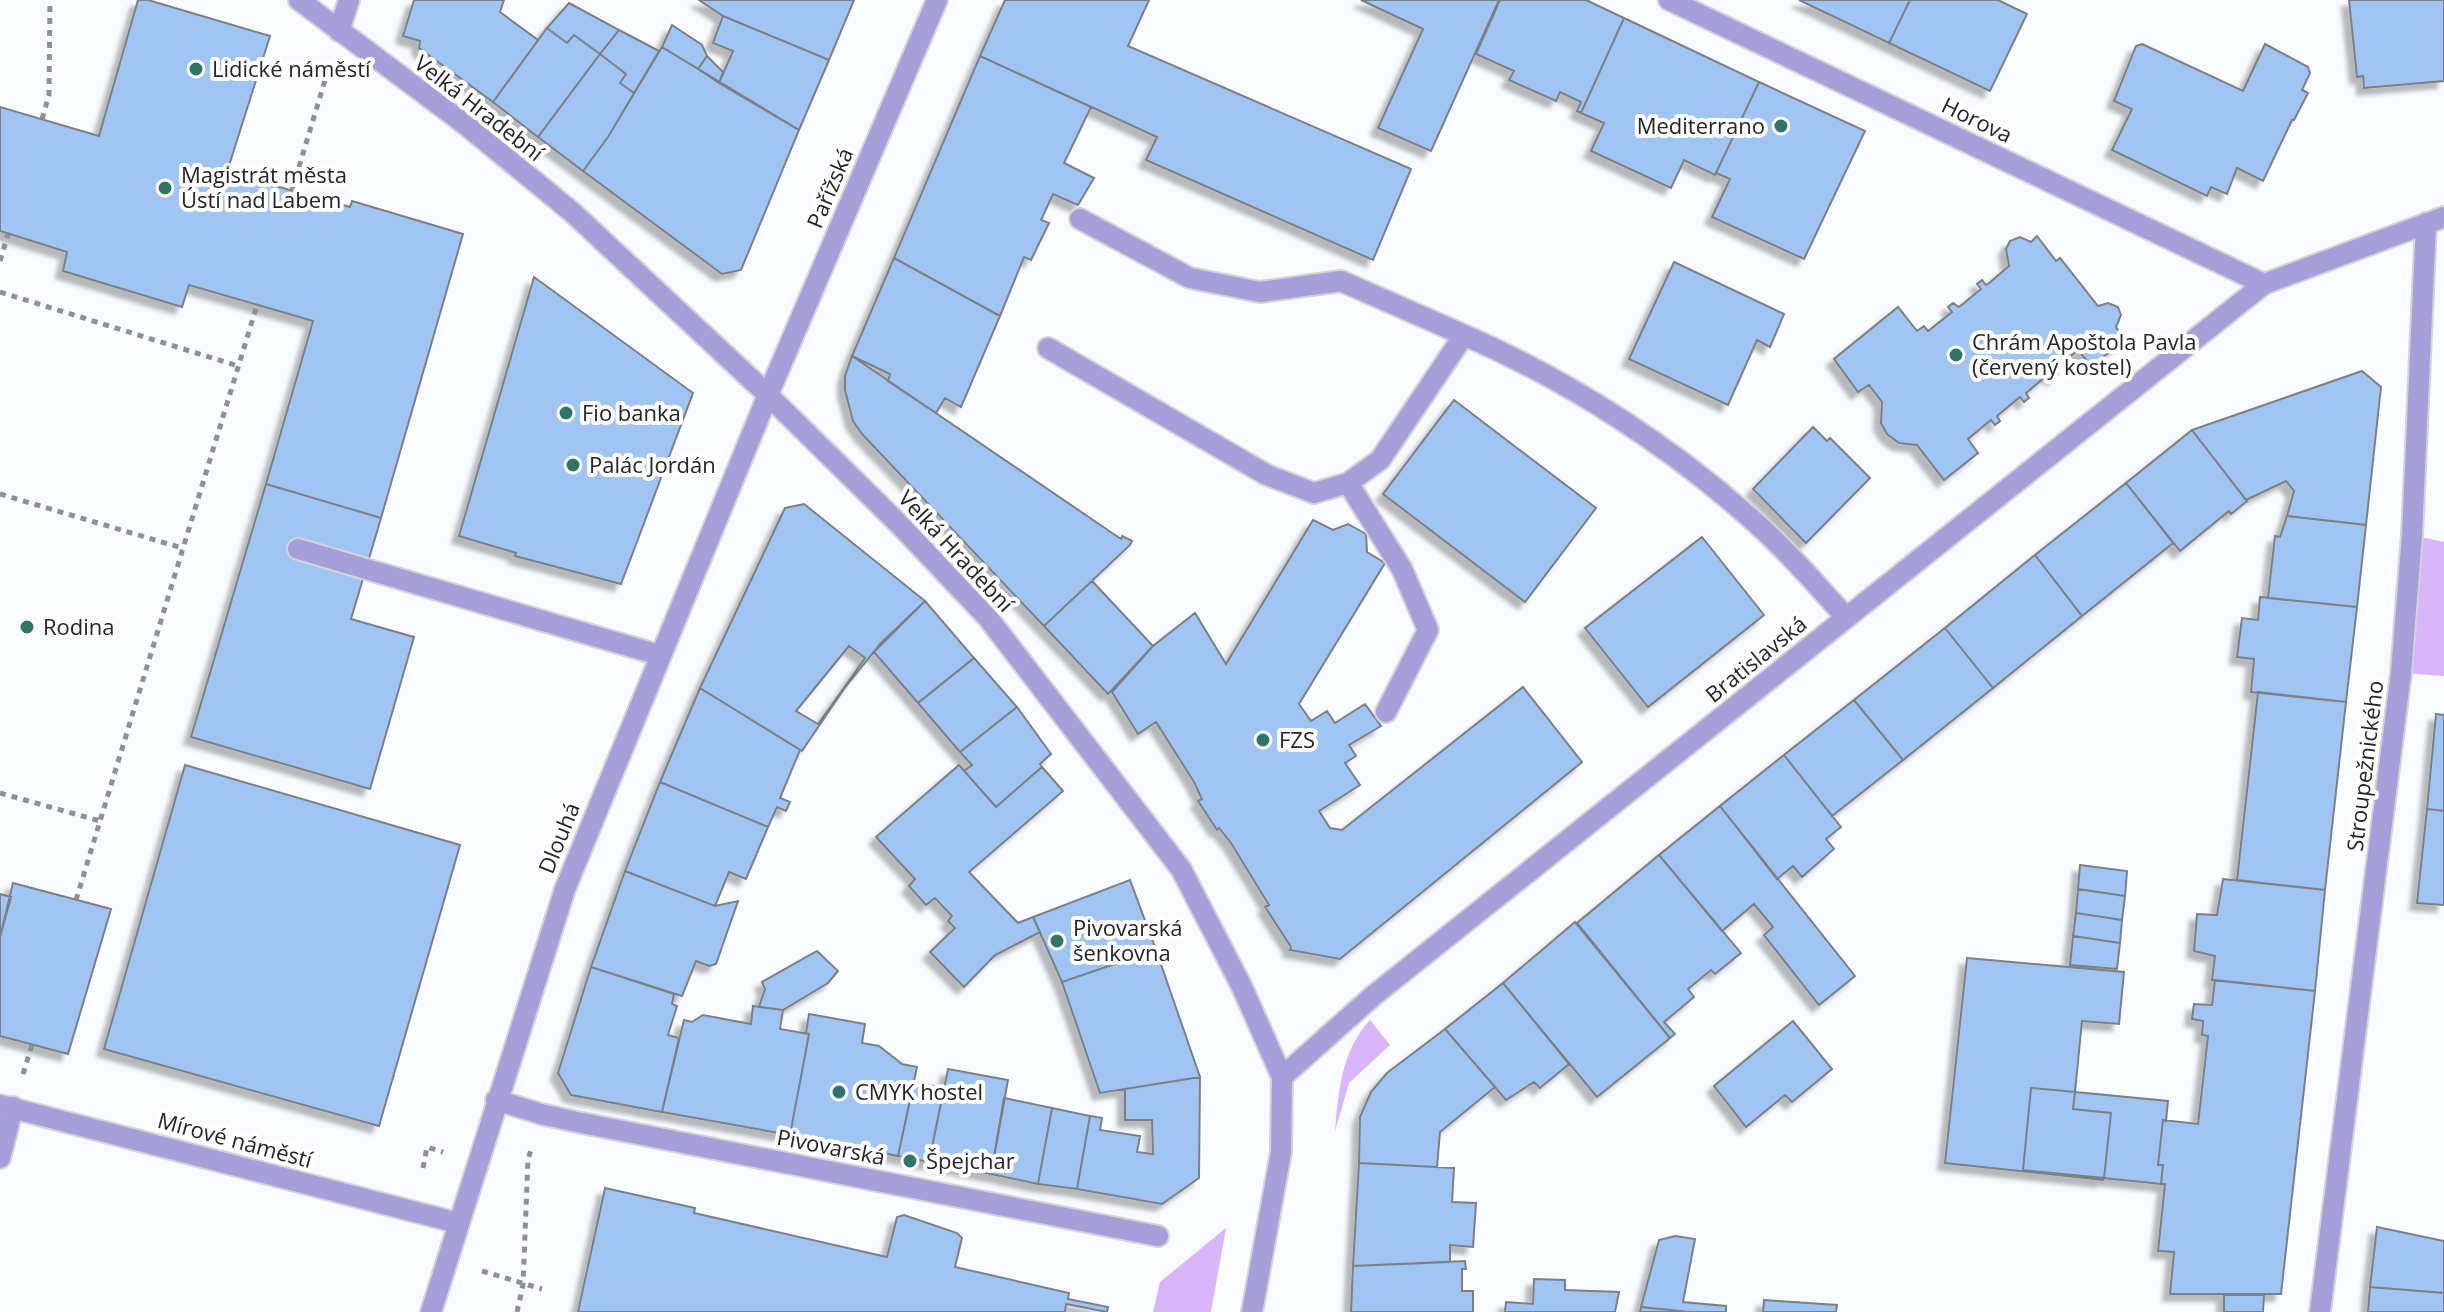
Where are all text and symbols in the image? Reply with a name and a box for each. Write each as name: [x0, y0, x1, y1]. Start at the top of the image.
street label: Velká Hradební: [409, 47, 551, 167]
place label: Lidické náměstí: [212, 53, 371, 83]
marker: Lidické náměstí: [187, 60, 205, 78]
street label: Horova: [1937, 89, 2018, 149]
place label: Mediterrano: [1637, 110, 1765, 140]
marker: Mediterrano: [1772, 117, 1790, 135]
street label: Pařížská: [799, 143, 859, 232]
place label: Magistrát města Ústí nad Labem: [181, 159, 347, 214]
marker: Magistrát města Ústí nad Labem: [156, 179, 174, 197]
place label: Chrám Apoštola Pavla (červený kostel): [1972, 326, 2197, 381]
marker: Chrám Apoštola Pavla (červený kostel): [1947, 346, 1965, 364]
place label: Fio banka: [582, 397, 681, 427]
marker: Fio banka: [557, 404, 575, 422]
place label: Palác Jordán: [589, 449, 716, 479]
marker: Palác Jordán: [564, 456, 582, 474]
street label: Velká Hradební: [892, 483, 1021, 618]
street label: Bratislavská: [1698, 608, 1812, 708]
place label: Rodina: [43, 611, 115, 641]
marker: Rodina: [18, 618, 36, 636]
street label: Stroupežnického: [2339, 679, 2389, 853]
place label: FZS: [1279, 724, 1315, 754]
marker: FZS: [1254, 731, 1272, 749]
street label: Dlouhá: [530, 798, 586, 878]
place label: Pivovarská šenkovna: [1073, 912, 1182, 967]
marker: Pivovarská šenkovna: [1048, 932, 1066, 950]
place label: CMYK hostel: [855, 1076, 983, 1106]
marker: CMYK hostel: [830, 1083, 848, 1101]
street label: Mírové náměstí: [155, 1104, 316, 1174]
street label: Pivovarská: [775, 1121, 888, 1171]
place label: Špejchar: [926, 1145, 1015, 1175]
marker: Špejchar: [901, 1152, 919, 1170]

